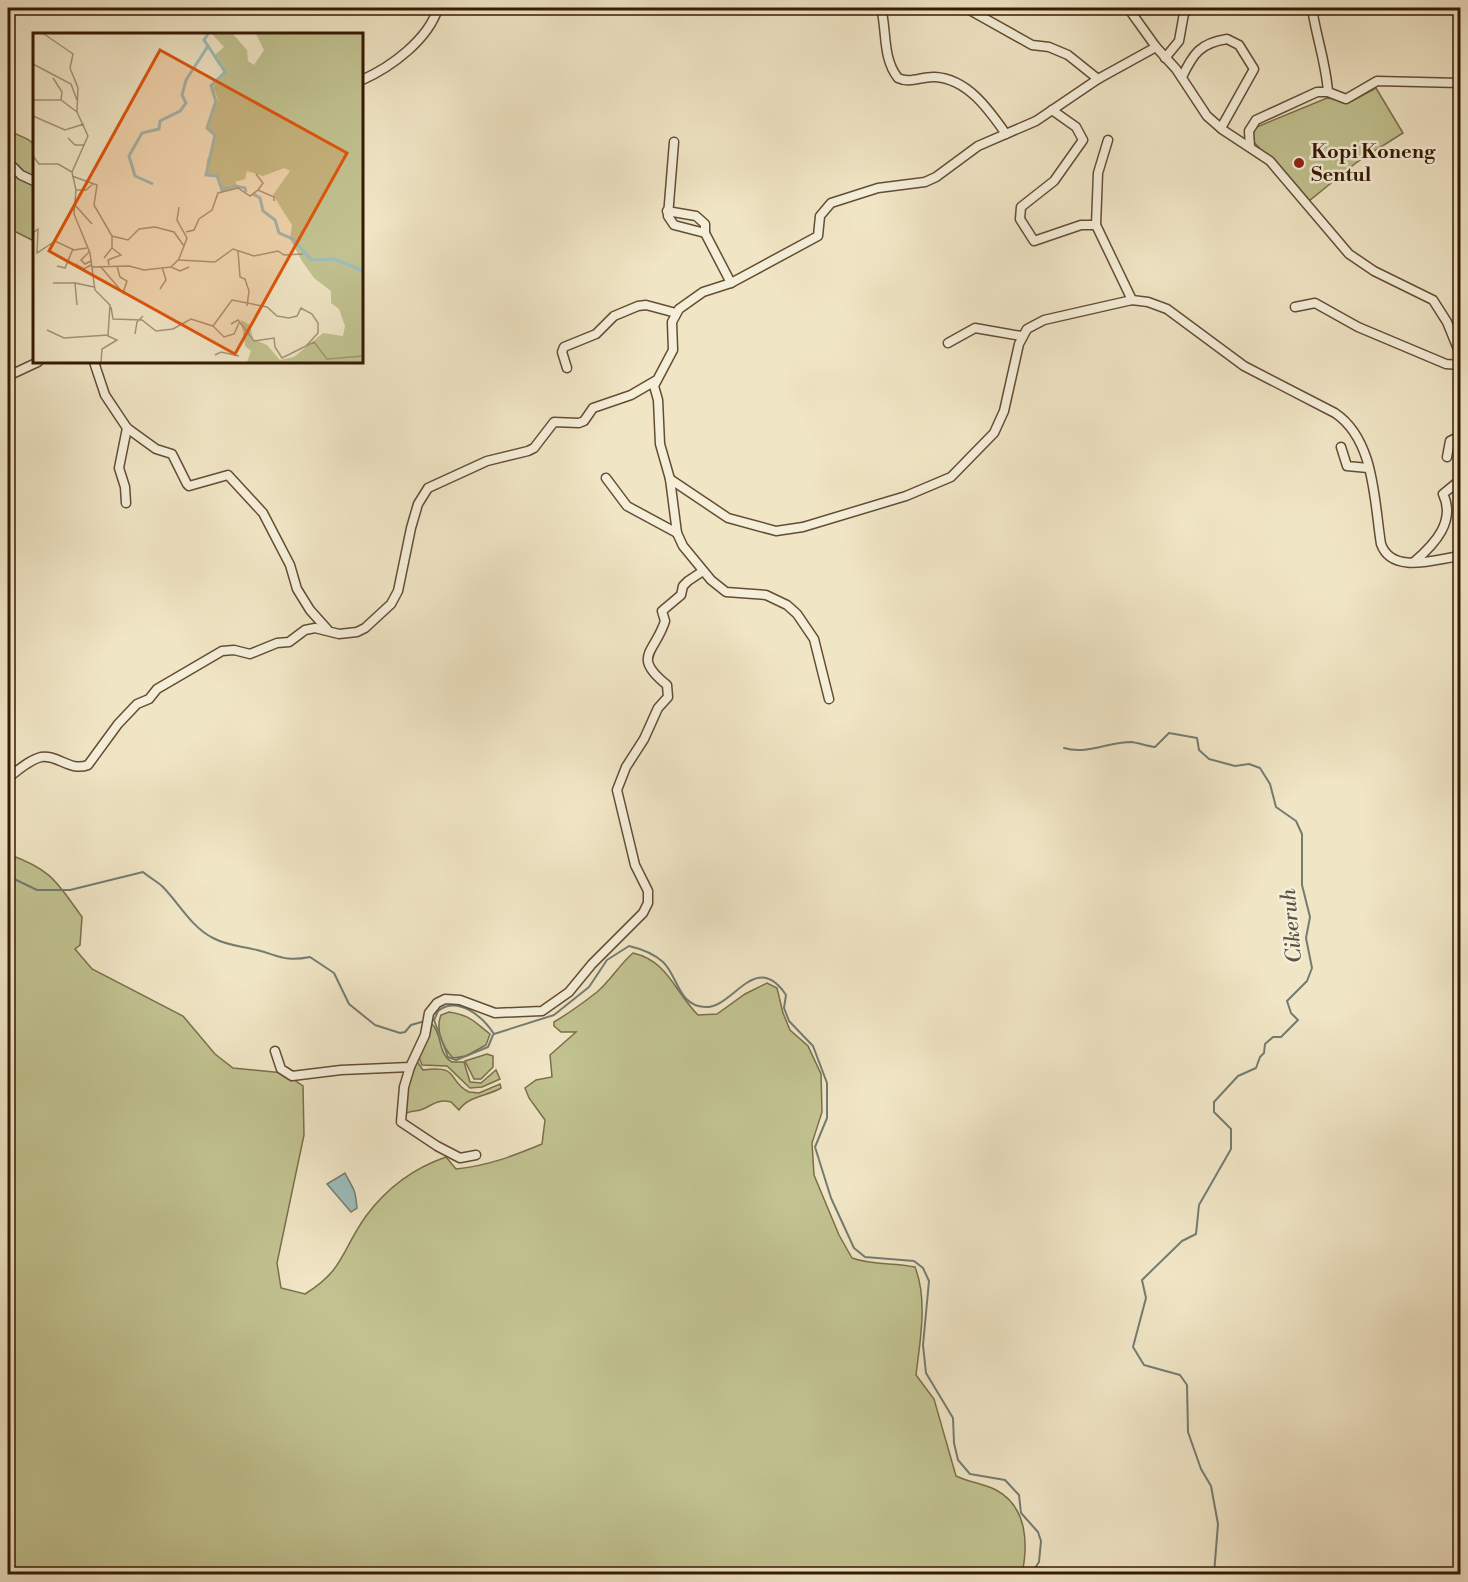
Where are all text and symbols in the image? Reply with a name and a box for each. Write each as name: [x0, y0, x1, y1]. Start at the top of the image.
inset map: [33, 33, 363, 363]
place label: Kopi Koneng Sentul: [1311, 140, 1436, 188]
marker: Kopi Koneng Sentul: [1292, 156, 1306, 170]
water label: Cikeruh: [1276, 887, 1308, 964]

